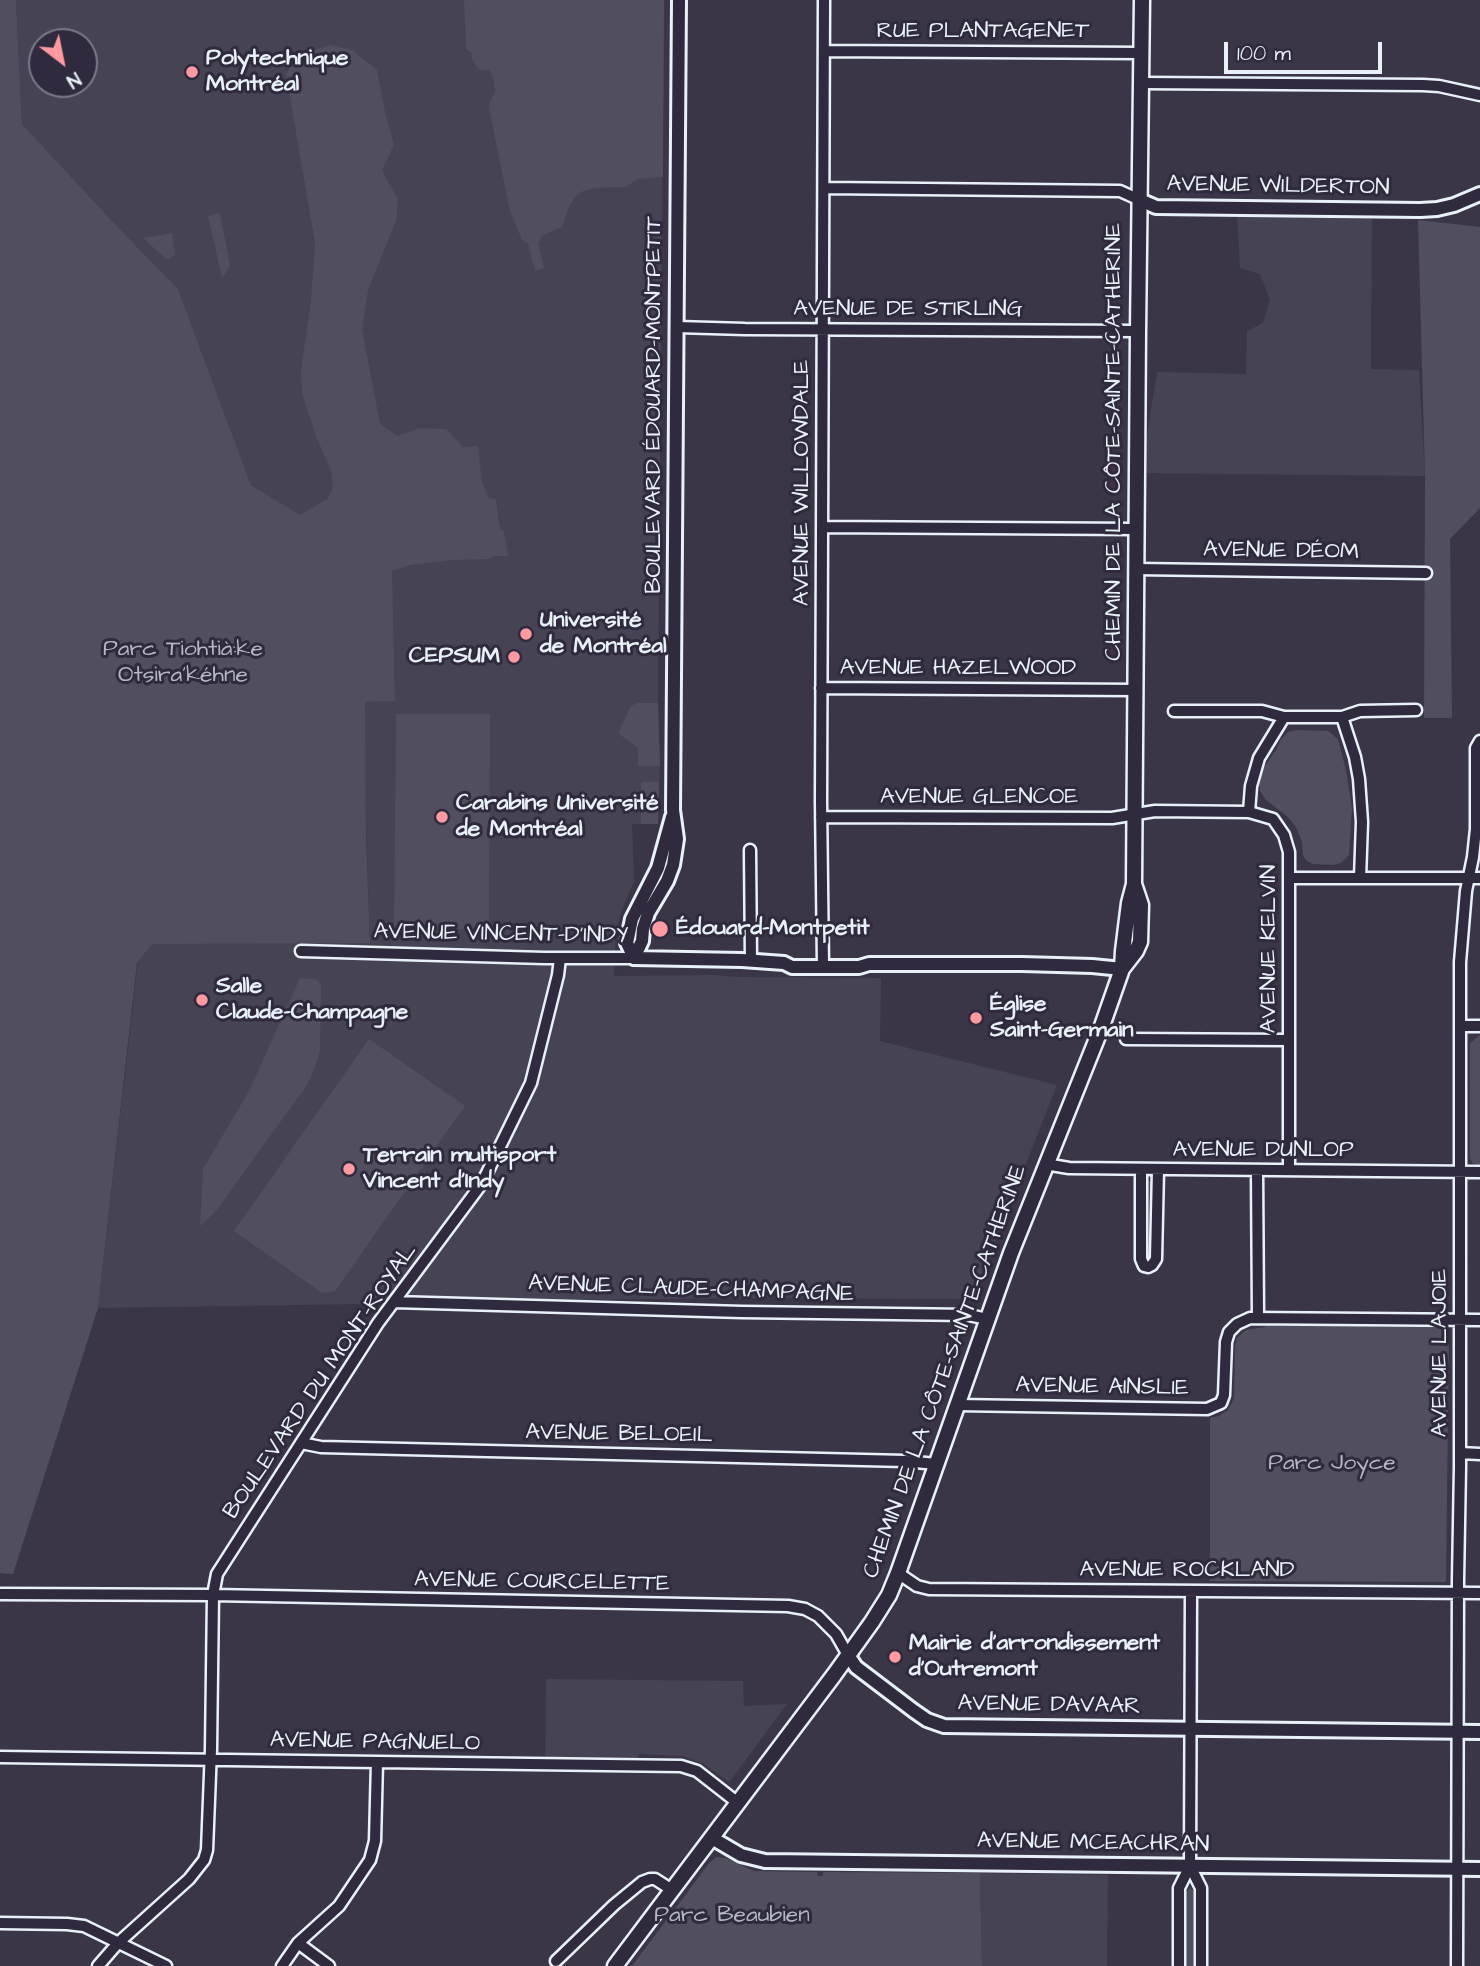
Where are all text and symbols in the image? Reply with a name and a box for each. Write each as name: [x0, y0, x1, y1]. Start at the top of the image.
street label: RUE PLANTAGENET: [877, 18, 1089, 46]
north arrow: [28, 28, 98, 98]
scale bar: [1228, 28, 1386, 72]
text: 100 m: [1237, 39, 1291, 68]
place label: Polytechnique Montréal: [206, 45, 348, 99]
marker: Polytechnique Montréal: [184, 64, 200, 80]
text: N: [61, 65, 86, 94]
street label: AVENUE WILDERTON: [1166, 171, 1390, 203]
street label: BOULEVARD ÉDOUARD-MONTPETIT: [641, 216, 669, 594]
street label: CHEMIN DE LA CÔTE-SAINTE-CATHERINE: [1101, 223, 1129, 661]
street label: AVENUE DE STIRLING: [793, 296, 1023, 324]
street label: AVENUE WILLOWDALE: [789, 360, 817, 606]
street label: AVENUE DÉOM: [1203, 537, 1359, 567]
place label: Université de Montréal: [540, 607, 667, 661]
marker: Université de Montréal: [518, 626, 534, 642]
park label: Parc Tiohtià:ke Otsira'kéhne: [103, 636, 263, 690]
place label: CEPSUM: [409, 643, 500, 671]
marker: CEPSUM: [506, 649, 522, 665]
street label: AVENUE HAZELWOOD: [840, 655, 1076, 683]
street label: AVENUE GLENCOE: [880, 784, 1078, 812]
place label: Carabins Université de Montréal: [456, 790, 659, 844]
marker: Carabins Université de Montréal: [434, 809, 450, 825]
street label: AVENUE KELVIN: [1256, 865, 1284, 1033]
place label: Édouard-Montpetit: [676, 915, 869, 943]
street label: AVENUE VINCENT-D'INDY: [373, 919, 629, 951]
marker: Édouard-Montpetit: [650, 919, 670, 939]
place label: Salle Claude-Champagne: [216, 973, 408, 1027]
place label: Église Saint-Germain: [990, 991, 1134, 1045]
marker: Salle Claude-Champagne: [194, 992, 210, 1008]
marker: Église Saint-Germain: [968, 1010, 984, 1026]
street label: AVENUE DUNLOP: [1172, 1137, 1354, 1165]
place label: Terrain multisport Vincent d'Indy: [363, 1142, 556, 1196]
marker: Terrain multisport Vincent d'Indy: [341, 1161, 357, 1177]
street label: CHEMIN DE LA CÔTE-SAINTE-CATHERINE: [858, 1162, 1034, 1582]
street label: BOULEVARD DU MONT-ROYAL: [218, 1239, 424, 1525]
street label: AVENUE LAJOIE: [1427, 1269, 1455, 1437]
street label: AVENUE CLAUDE-CHAMPAGNE: [528, 1271, 854, 1309]
street label: AVENUE AINSLIE: [1015, 1373, 1189, 1403]
street label: AVENUE BELOEIL: [525, 1420, 713, 1450]
park label: Parc Joyce: [1268, 1450, 1396, 1478]
street label: AVENUE ROCKLAND: [1080, 1557, 1294, 1585]
street label: AVENUE COURCELETTE: [414, 1567, 670, 1599]
place label: Mairie d'arrondissement d'Outremont: [909, 1630, 1160, 1684]
marker: Mairie d'arrondissement d'Outremont: [887, 1649, 903, 1665]
street label: AVENUE DAVAAR: [957, 1691, 1141, 1721]
street label: AVENUE PAGNUELO: [270, 1727, 480, 1759]
street label: AVENUE MCEACHRAN: [977, 1828, 1209, 1860]
park label: Parc Beaubien: [654, 1902, 810, 1930]

